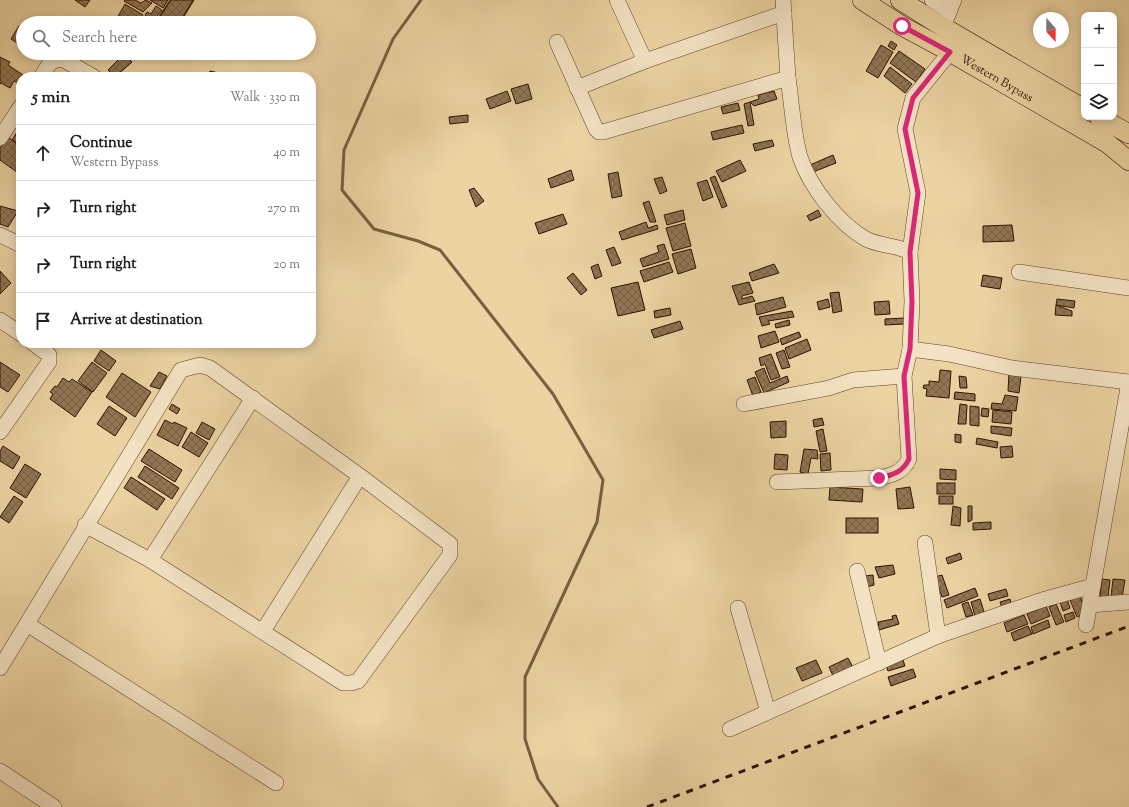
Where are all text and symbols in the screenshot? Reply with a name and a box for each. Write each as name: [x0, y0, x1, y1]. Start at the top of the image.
north arrow: [1033, 12, 1069, 48]
map controls: [1081, 12, 1117, 120]
button: +: [1081, 12, 1117, 48]
search box: [16, 16, 316, 60]
route start: [893, 17, 911, 35]
icon: search: [30, 27, 52, 49]
text: Search here: [62, 28, 137, 49]
button: −: [1081, 48, 1117, 84]
street label: Western Bypass: [957, 51, 1036, 107]
button: layers: [1081, 84, 1117, 120]
text: 5 min: [32, 86, 70, 110]
text: Walk · 330 m: [230, 89, 300, 107]
text: Continue: [70, 133, 132, 154]
icon: ahead: [32, 142, 54, 164]
text: 40 m: [273, 144, 300, 162]
text: Western Bypass: [70, 154, 158, 172]
icon: right: [32, 198, 54, 220]
text: Turn right: [70, 198, 136, 219]
text: 270 m: [267, 200, 300, 218]
icon: right: [32, 254, 54, 276]
text: Turn right: [70, 254, 136, 275]
text: 20 m: [274, 256, 300, 274]
icon: arrive: [32, 310, 54, 332]
text: Arrive at destination: [70, 310, 203, 331]
route end: [870, 469, 888, 487]

